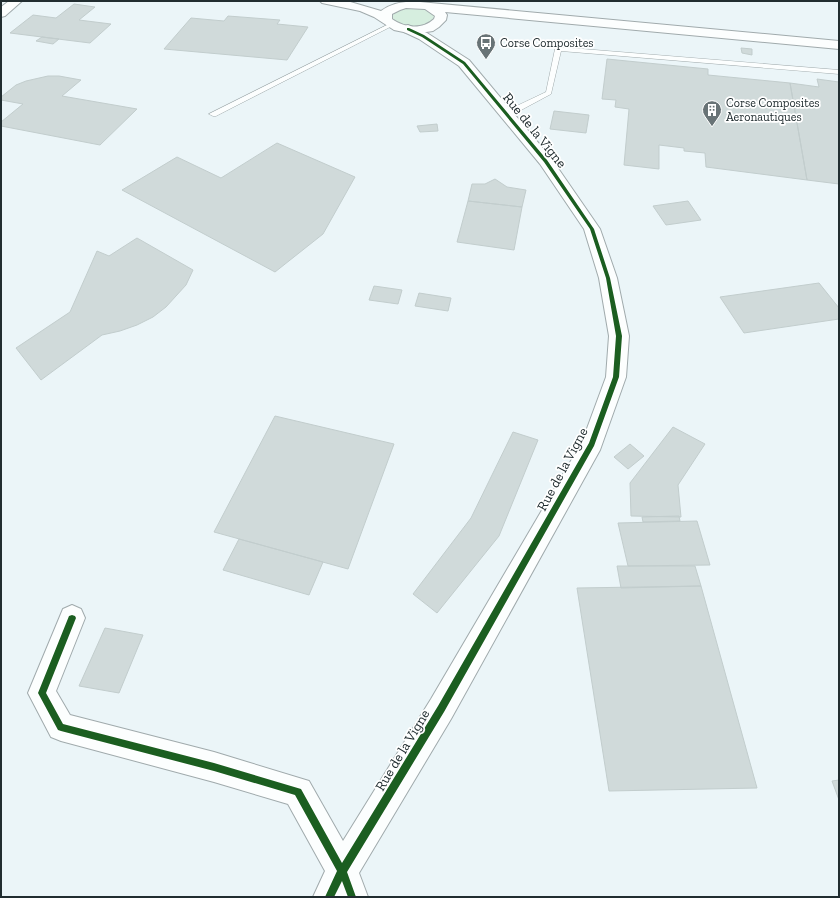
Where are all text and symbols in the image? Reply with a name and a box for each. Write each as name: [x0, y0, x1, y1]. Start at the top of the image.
bus stop icon: Corse Composites: [475, 32, 497, 60]
place label: Corse Composites: [500, 36, 594, 50]
street label: Rue de la Vigne: [499, 89, 570, 172]
place label: Corse Composites Aeronautiques: [726, 96, 820, 124]
building icon: Corse Composites Aeronautiques: [701, 99, 723, 127]
street label: Rue de la Vigne: [533, 424, 592, 514]
street label: Rue de la Vigne: [371, 706, 434, 794]

